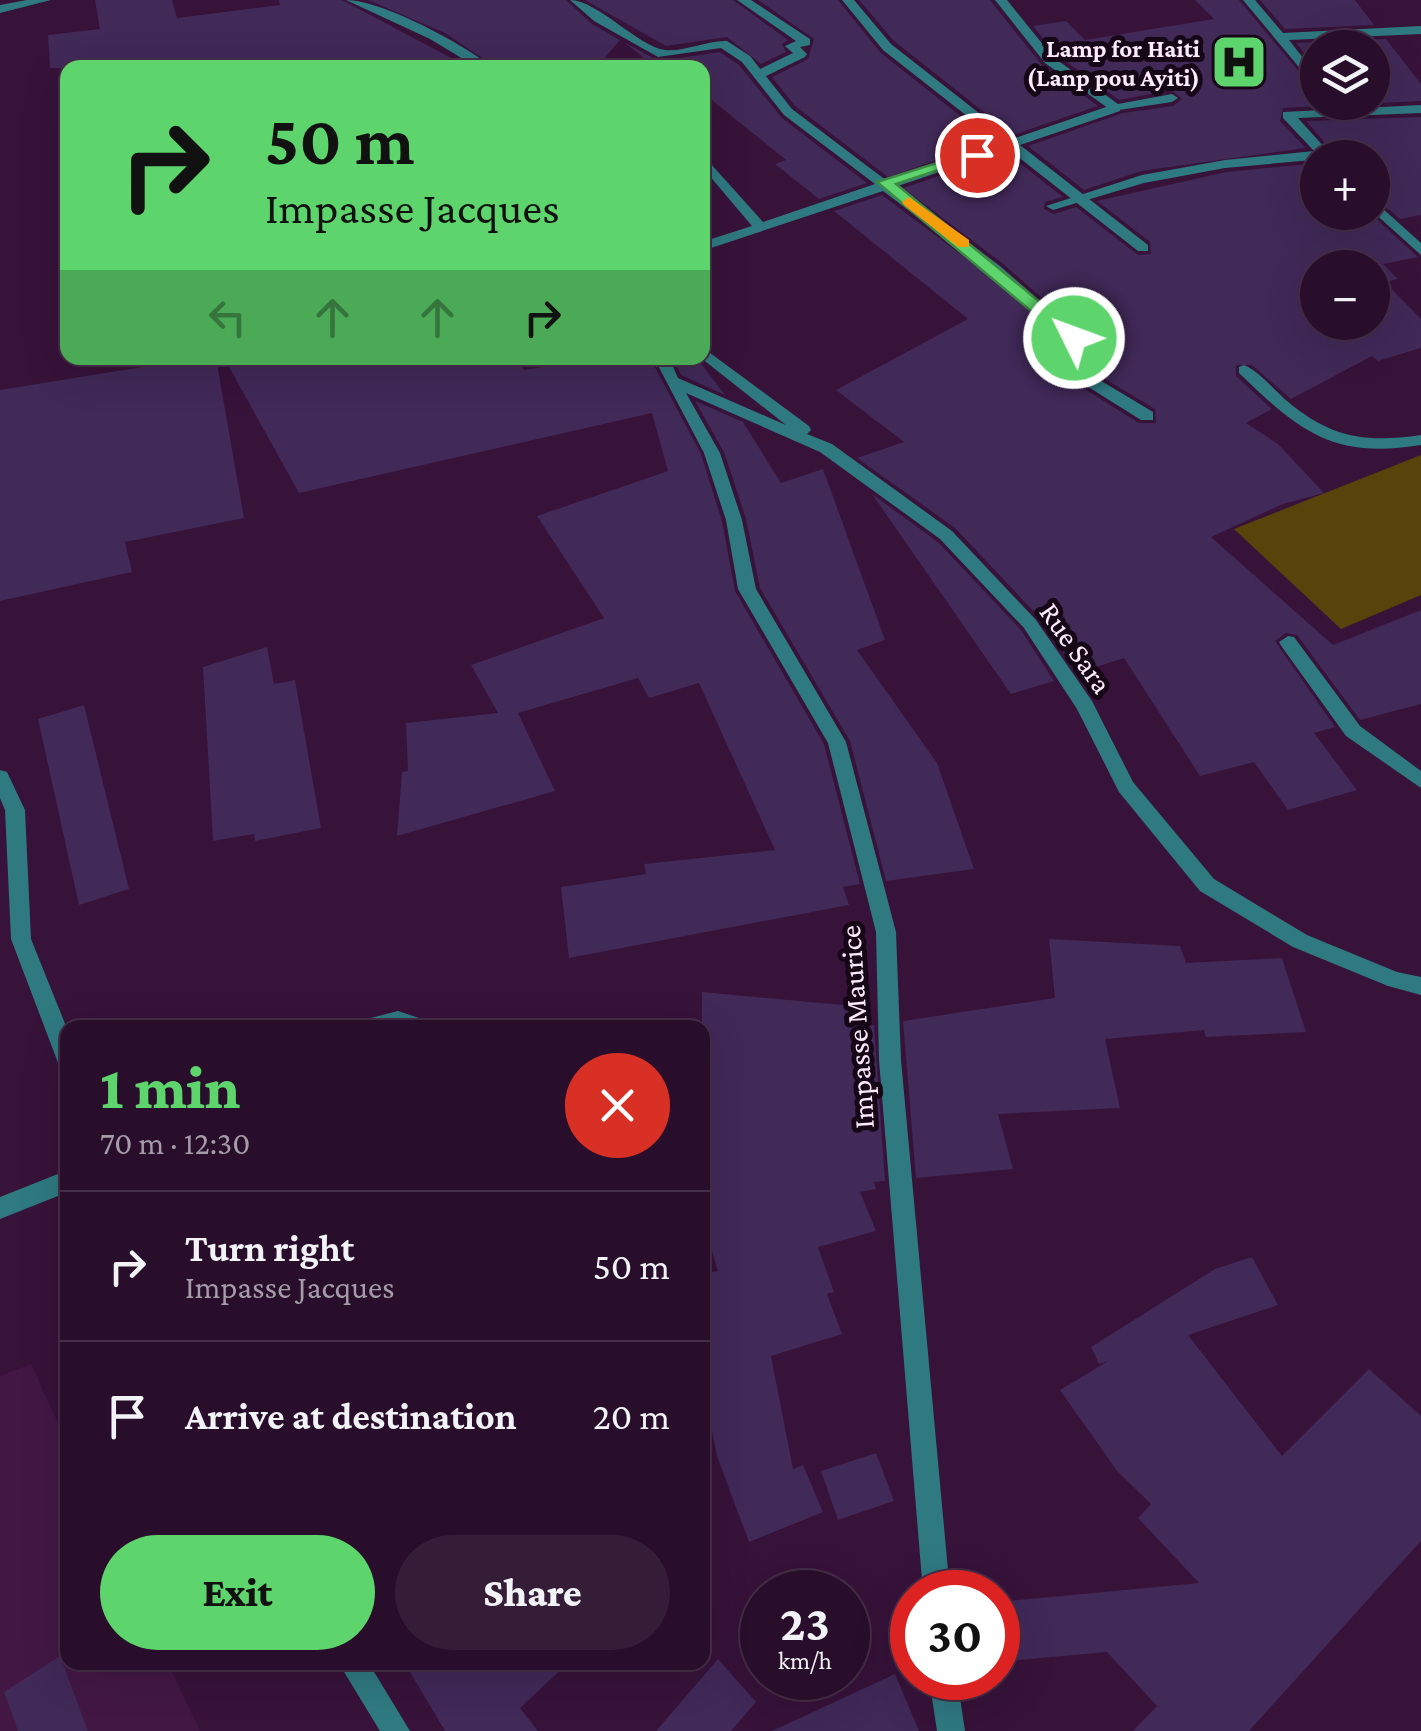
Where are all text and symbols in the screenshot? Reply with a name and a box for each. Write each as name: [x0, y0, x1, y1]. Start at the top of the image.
map controls: [1300, 30, 1390, 340]
button: layers: [1300, 30, 1390, 120]
hospital icon: Lamp for Haiti (Lanp pou Ayiti): [1209, 32, 1269, 92]
place label: Lamp for Haiti (Lanp pou Ayiti): [1027, 35, 1200, 92]
icon: right: [100, 100, 230, 230]
text: 50 m: [265, 101, 415, 179]
pin: [935, 113, 1020, 198]
icon: arrive: [950, 128, 1005, 183]
button: +: [1300, 140, 1390, 230]
text: Impasse Jacques: [265, 183, 560, 233]
button: −: [1300, 250, 1390, 340]
position arrow: [1022, 286, 1126, 390]
icon: left: [200, 290, 255, 345]
icon: ahead: [305, 290, 360, 345]
icon: ahead: [410, 290, 465, 345]
icon: right: [515, 290, 570, 345]
street label: Rue Sara: [1033, 596, 1119, 699]
street label: Impasse Maurice: [833, 924, 881, 1130]
button: close: [565, 1053, 670, 1158]
text: 1 min: [100, 1054, 240, 1121]
text: 70 m · 12:30: [100, 1125, 250, 1161]
text: Turn right: [185, 1227, 354, 1269]
icon: right: [100, 1239, 155, 1294]
text: 50 m: [593, 1245, 670, 1287]
text: Impasse Jacques: [185, 1269, 395, 1305]
icon: arrive: [100, 1389, 155, 1444]
text: Arrive at destination: [185, 1395, 517, 1437]
text: 20 m: [593, 1395, 670, 1437]
button: Exit: [100, 1535, 375, 1650]
button: Share: [395, 1535, 670, 1650]
speed limit sign: 30: [890, 1570, 1020, 1700]
text: 23: [780, 1595, 830, 1651]
text: km/h: [778, 1647, 832, 1674]

